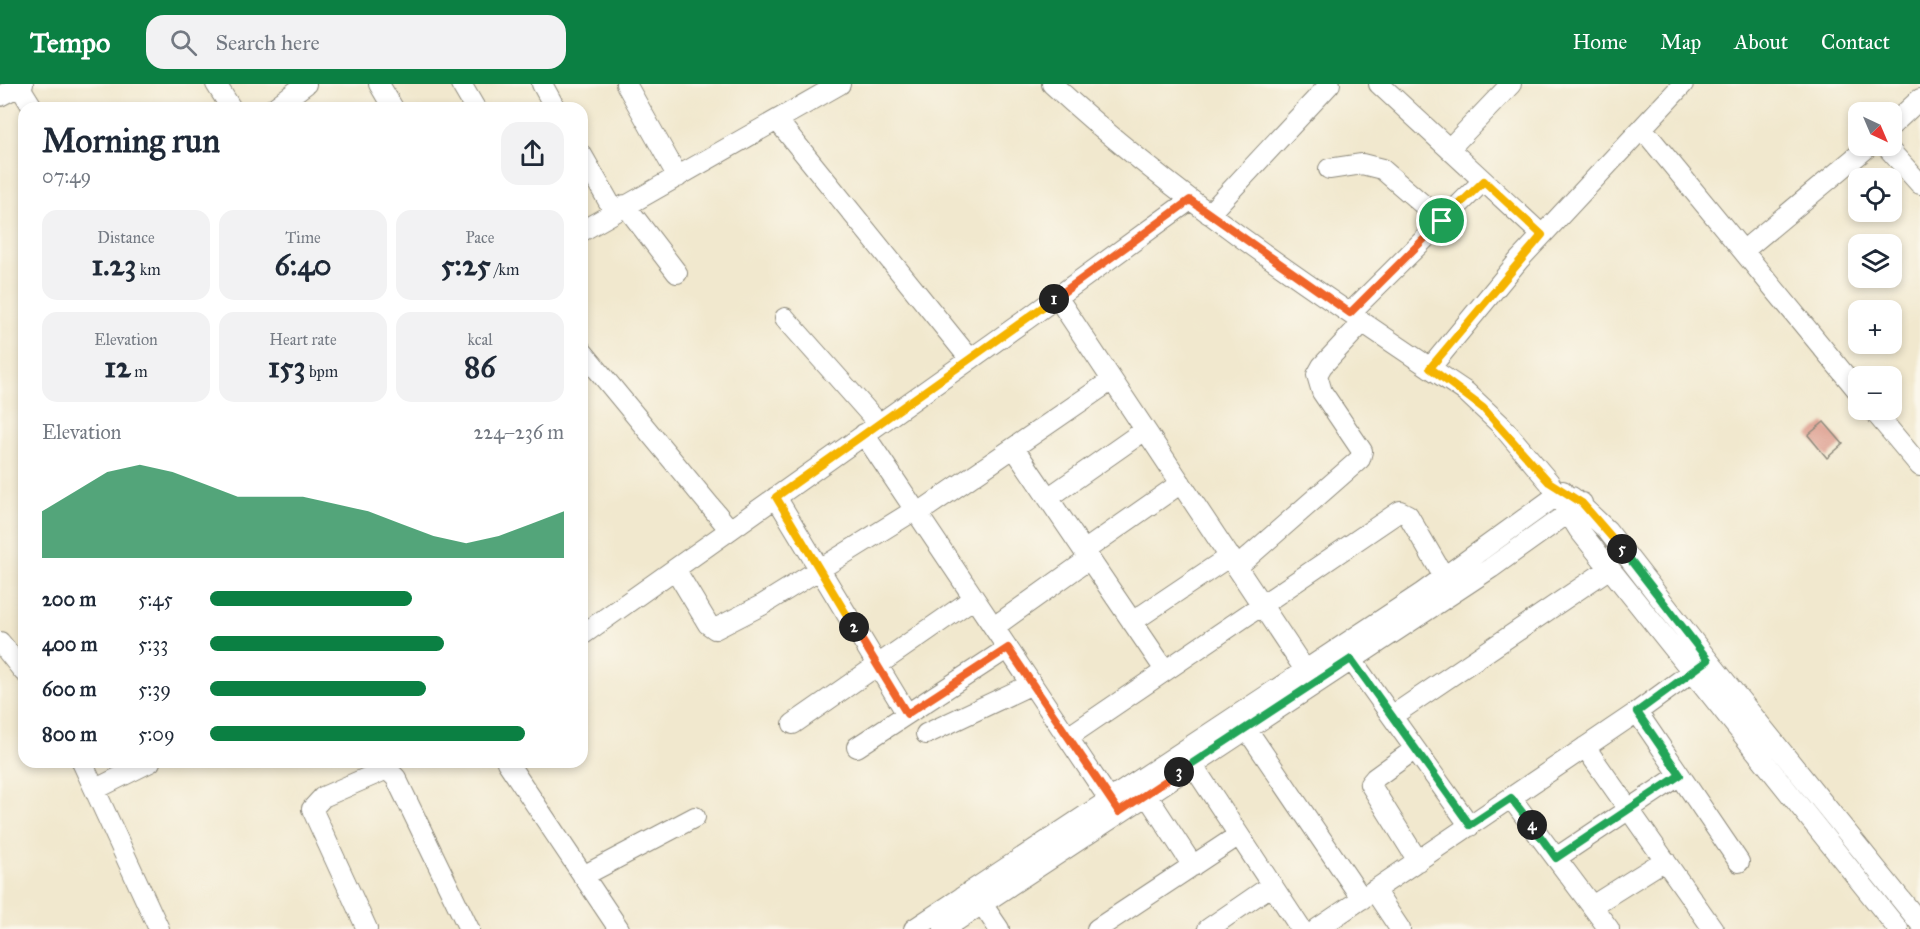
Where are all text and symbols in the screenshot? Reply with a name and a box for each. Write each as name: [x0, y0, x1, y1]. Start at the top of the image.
search box: [146, 15, 566, 69]
text: Tempo: [30, 25, 110, 60]
icon: search: [167, 26, 200, 59]
text: Search here: [215, 29, 320, 56]
text: Home: [1572, 29, 1627, 55]
text: Map: [1660, 29, 1701, 55]
text: About: [1734, 29, 1788, 55]
text: Contact: [1821, 29, 1890, 55]
north arrow: [1848, 102, 1902, 156]
map controls: [1848, 102, 1902, 420]
text: Morning run: [42, 121, 220, 161]
button: share: [501, 122, 564, 185]
text: 07:49: [42, 164, 91, 188]
button: locate: [1848, 168, 1902, 222]
pin: [1416, 195, 1467, 246]
icon: arrive: [1425, 204, 1458, 237]
text: Distance: [97, 228, 155, 247]
text: Time: [285, 228, 321, 247]
text: Pace: [465, 228, 495, 247]
button: layers: [1848, 234, 1902, 288]
text: 1.23: [91, 247, 136, 283]
text: 6:40: [274, 247, 332, 283]
text: 5:25: [441, 247, 491, 283]
text: km: [136, 260, 161, 279]
text: /km: [491, 260, 519, 279]
pin: 1: [1039, 284, 1069, 314]
text: 1: [1051, 289, 1057, 308]
button: +: [1848, 300, 1902, 354]
text: Elevation: [94, 330, 158, 349]
text: Heart rate: [269, 330, 337, 349]
text: kcal: [467, 330, 493, 349]
text: 12: [104, 349, 131, 385]
text: 153: [268, 349, 305, 385]
text: 86: [464, 349, 496, 385]
text: m: [131, 362, 148, 381]
text: bpm: [305, 362, 338, 381]
button: −: [1848, 366, 1902, 420]
text: Elevation: [42, 420, 121, 444]
text: 224–236 m: [474, 420, 564, 444]
pin: 5: [1607, 534, 1637, 564]
text: 5: [1618, 539, 1626, 558]
text: 200 m: [42, 587, 96, 611]
text: 5:45: [138, 587, 173, 611]
pin: 2: [839, 612, 869, 642]
text: 2: [850, 617, 858, 636]
text: 400 m: [42, 632, 98, 656]
text: 5:33: [138, 632, 168, 656]
text: 600 m: [42, 677, 97, 701]
text: 5:39: [138, 677, 171, 701]
text: 800 m: [42, 722, 97, 746]
text: 5:09: [138, 722, 175, 746]
pin: 3: [1164, 757, 1194, 787]
text: 3: [1176, 762, 1182, 781]
pin: 4: [1517, 810, 1547, 840]
text: 4: [1528, 815, 1536, 834]

